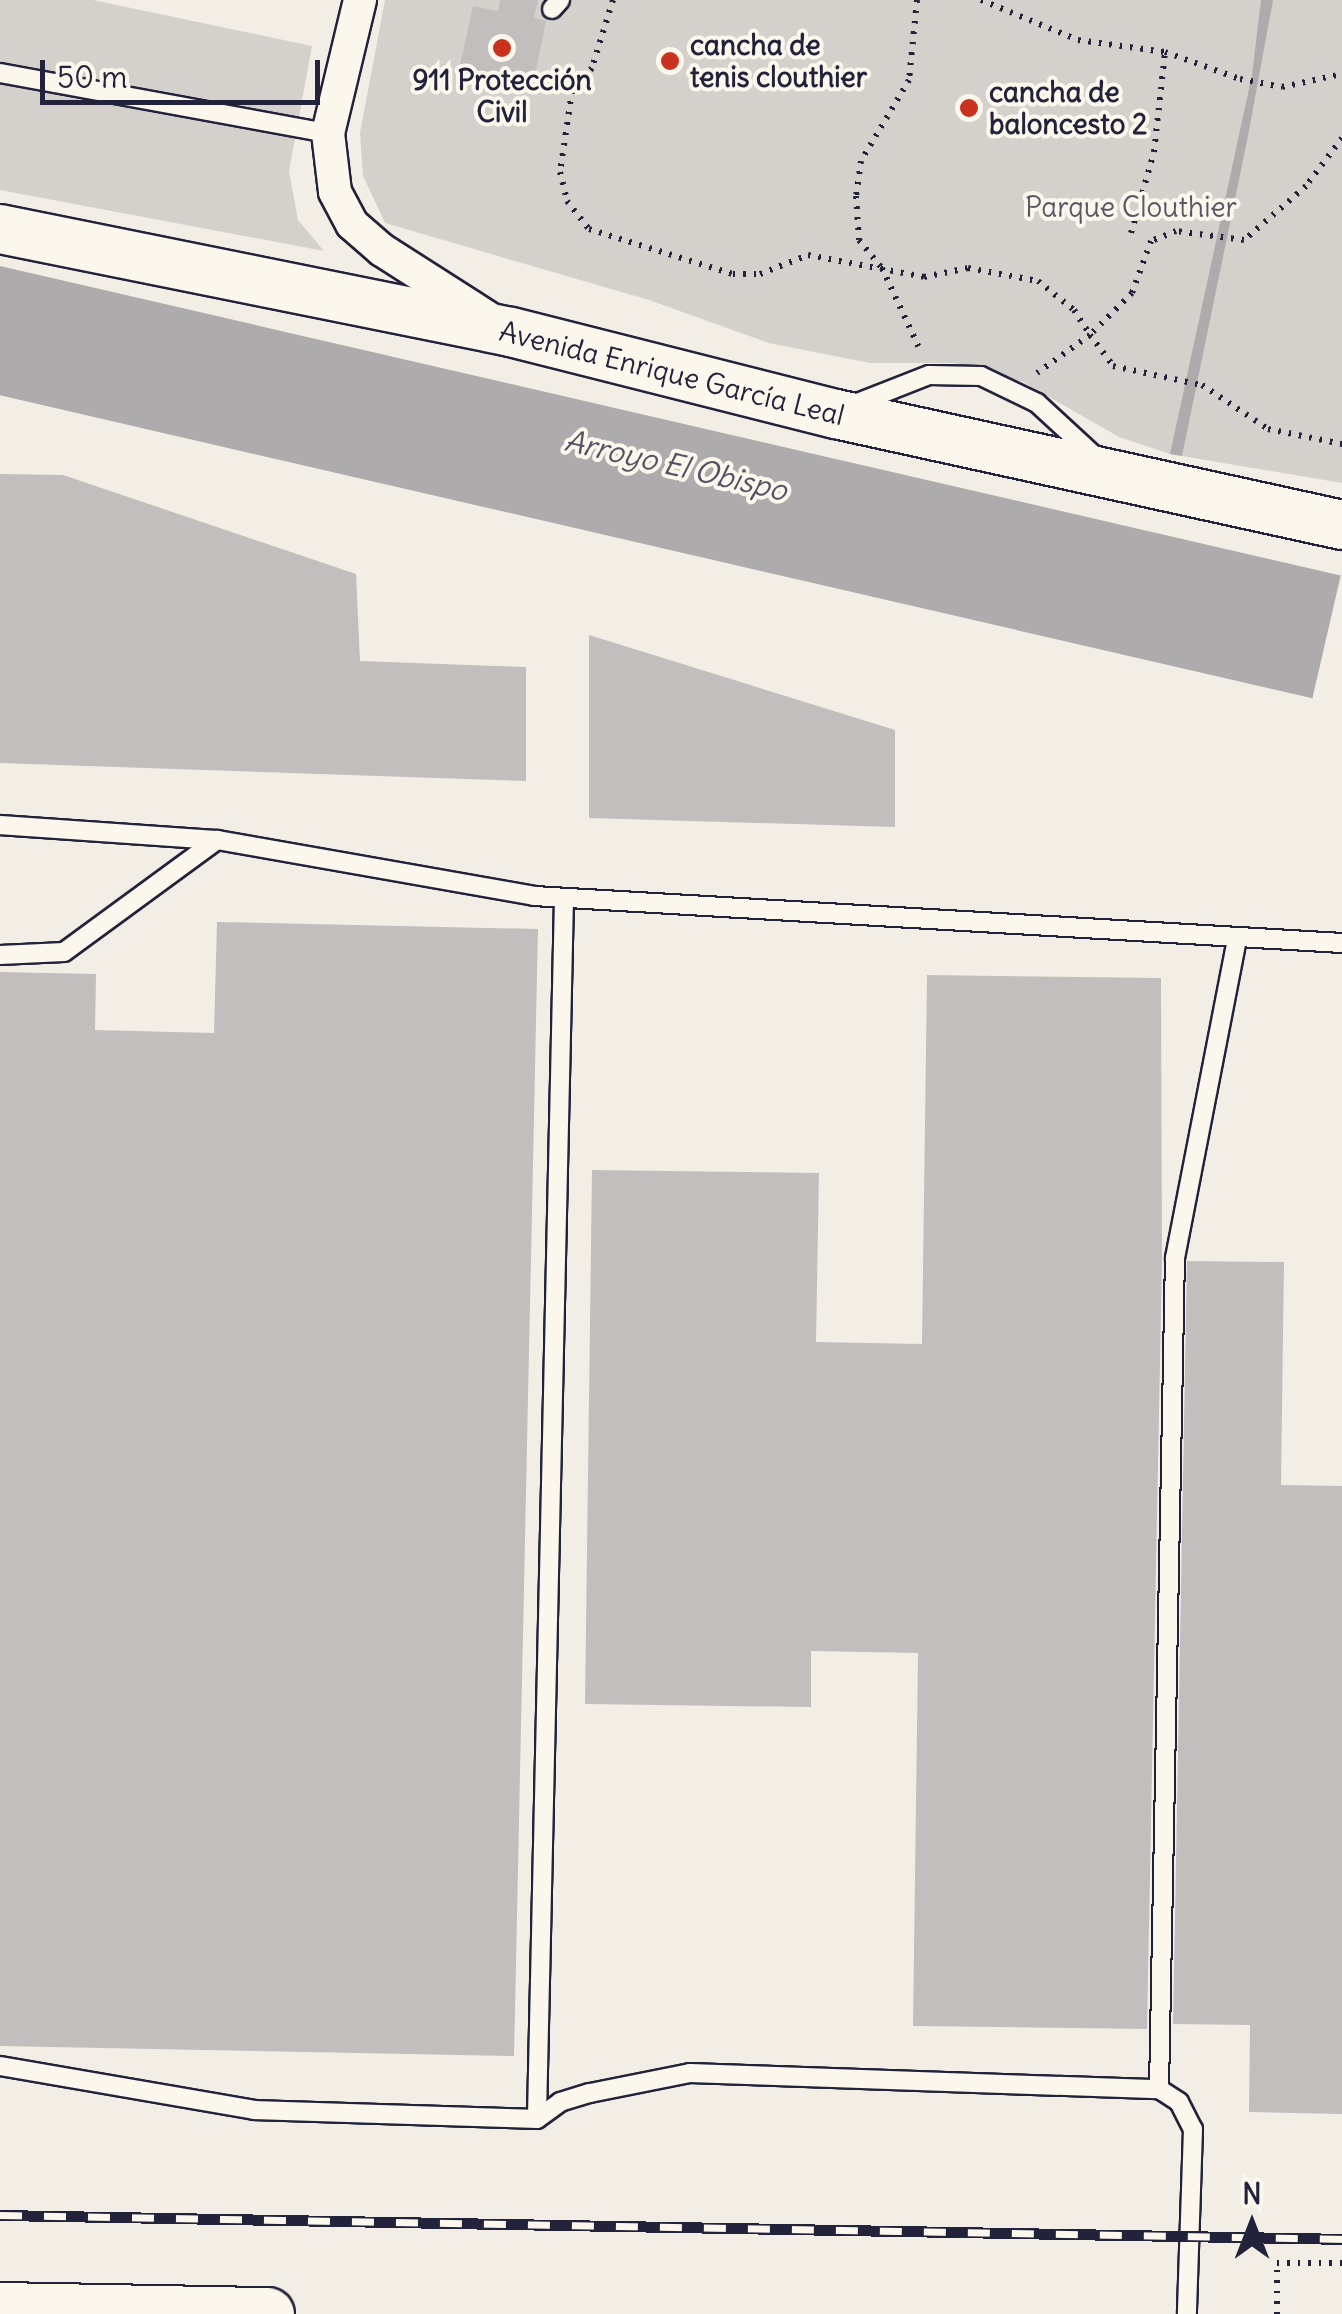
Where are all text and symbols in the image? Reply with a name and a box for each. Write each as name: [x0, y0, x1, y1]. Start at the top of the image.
place label: cancha de tenis clouthier: [690, 28, 867, 94]
marker: 911 Protección Civil: [491, 37, 513, 59]
scale bar: [45, 40, 325, 102]
marker: cancha de tenis clouthier: [659, 50, 681, 72]
text: 50 m: [57, 58, 127, 96]
place label: 911 Protección Civil: [412, 63, 592, 129]
place label: cancha de baloncesto 2: [989, 75, 1147, 141]
marker: cancha de baloncesto 2: [958, 97, 980, 119]
park label: Parque Clouthier: [1025, 190, 1237, 224]
street label: Avenida Enrique García Leal: [496, 314, 848, 432]
water label: Arroyo El Obispo: [561, 422, 791, 508]
north arrow: [1202, 2174, 1302, 2274]
text: N: [1242, 2176, 1262, 2212]

